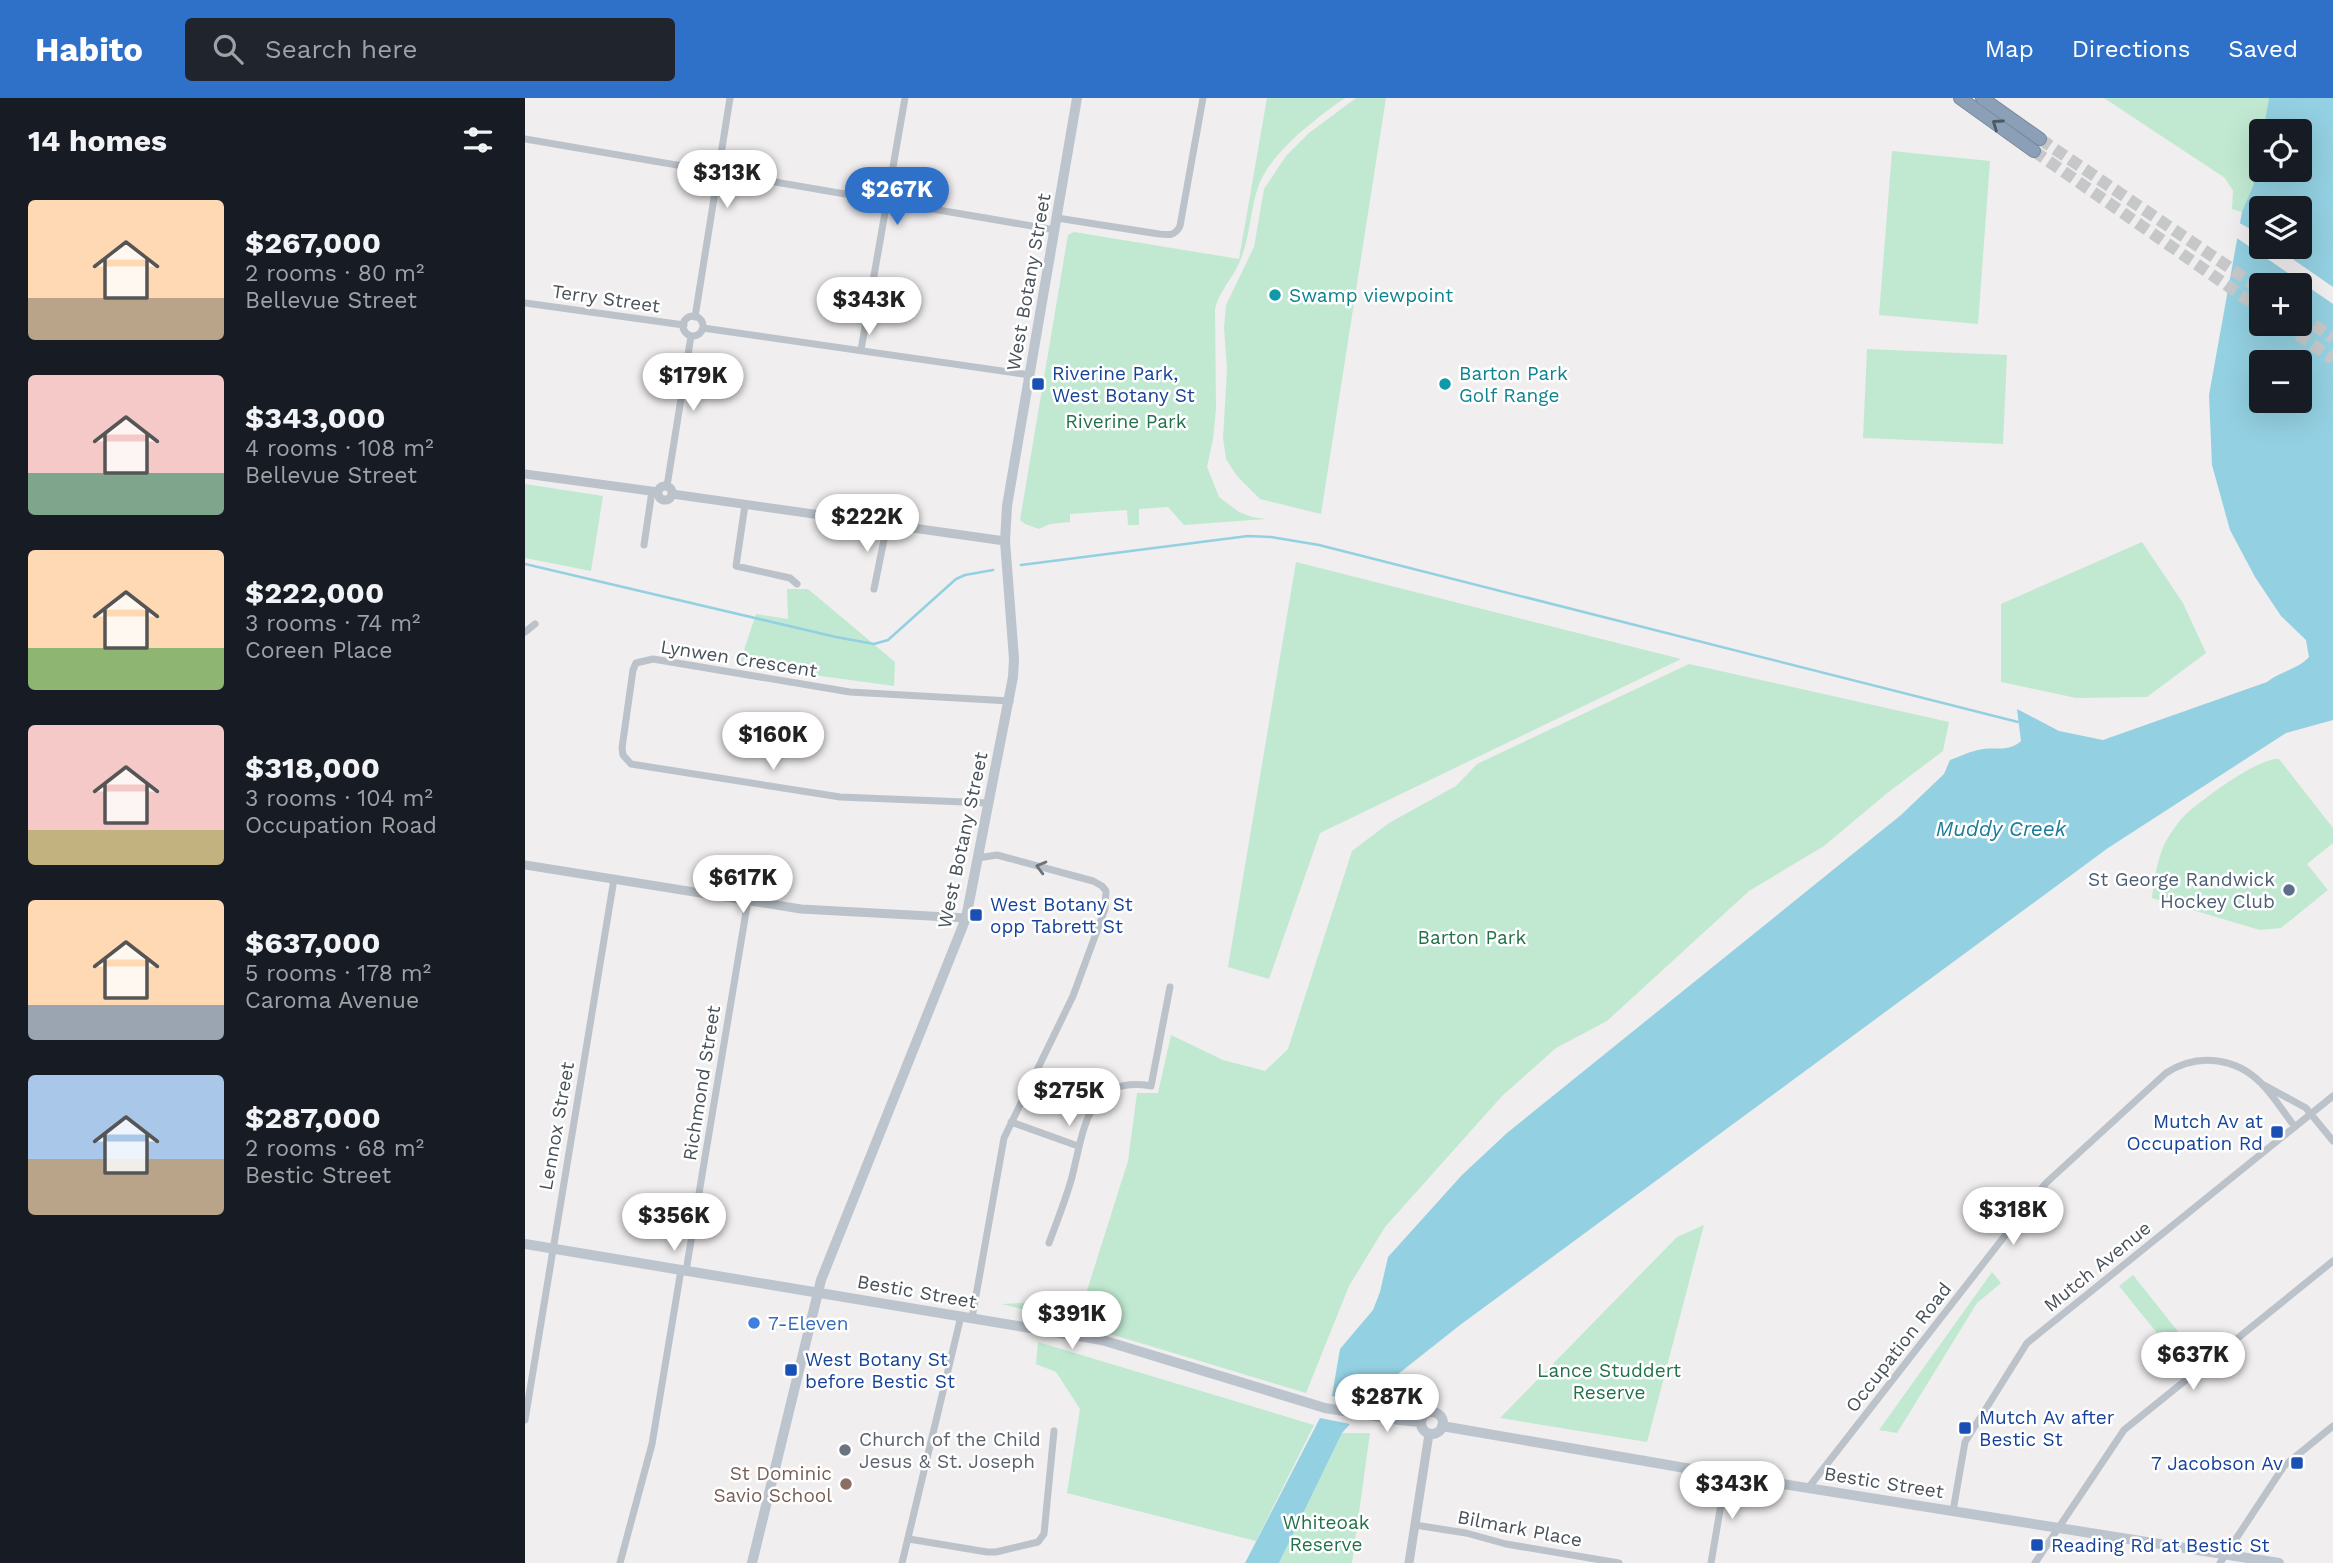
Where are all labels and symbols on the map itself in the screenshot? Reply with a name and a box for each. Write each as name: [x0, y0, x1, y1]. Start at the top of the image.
one-way arrow: [1992, 120, 2005, 132]
pin: $313K: [678, 150, 776, 210]
pin: $267K: [848, 167, 946, 227]
street label: West Botany Street: [1002, 191, 1055, 373]
pin: $343K: [820, 278, 918, 337]
street label: Terry Street: [550, 280, 661, 317]
place label: Swamp viewpoint: [1289, 284, 1453, 307]
marker: Swamp viewpoint: [1267, 287, 1283, 303]
pin: $179K: [644, 354, 742, 413]
place label: Riverine Park, West Botany St: [1052, 362, 1195, 407]
place label: Barton Park Golf Range: [1459, 362, 1568, 407]
marker: Riverine Park, West Botany St: [1030, 376, 1046, 392]
marker: Barton Park Golf Range: [1437, 376, 1453, 392]
park label: Riverine Park: [1065, 410, 1187, 433]
pin: $222K: [818, 494, 916, 554]
street label: Lynwen Crescent: [659, 635, 819, 682]
pin: $160K: [724, 712, 822, 772]
street label: West Botany Street: [933, 750, 992, 930]
water label: Muddy Creek: [1936, 816, 2067, 841]
pin: $617K: [694, 856, 792, 915]
one-way arrow: [1035, 861, 1047, 875]
place label: St George Randwick Hockey Club: [2088, 868, 2275, 913]
marker: St George Randwick Hockey Club: [2281, 882, 2297, 898]
place label: West Botany St opp Tabrett St: [990, 893, 1133, 938]
marker: West Botany St opp Tabrett St: [968, 907, 984, 923]
park label: Barton Park: [1418, 926, 1527, 949]
street label: Richmond Street: [678, 1004, 725, 1162]
street label: Lennox Street: [534, 1060, 579, 1192]
pin: $275K: [1020, 1068, 1118, 1128]
place label: Mutch Av at Occupation Rd: [2127, 1110, 2263, 1155]
marker: Mutch Av at Occupation Rd: [2269, 1124, 2285, 1140]
pin: $318K: [1964, 1188, 2062, 1247]
pin: $356K: [625, 1194, 723, 1253]
street label: Mutch Avenue: [2039, 1216, 2155, 1317]
street label: Bestic Street: [855, 1270, 978, 1313]
street label: Occupation Road: [1841, 1278, 1956, 1417]
pin: $391K: [1023, 1292, 1121, 1351]
place label: 7-Eleven: [768, 1312, 849, 1335]
marker: 7-Eleven: [746, 1315, 762, 1331]
pin: $637K: [2144, 1332, 2242, 1392]
place label: West Botany St before Bestic St: [805, 1348, 955, 1393]
park label: Lance Studdert Reserve: [1537, 1359, 1681, 1404]
marker: West Botany St before Bestic St: [783, 1362, 799, 1378]
pin: $287K: [1338, 1374, 1436, 1434]
place label: Mutch Av after Bestic St: [1979, 1406, 2115, 1451]
marker: Mutch Av after Bestic St: [1957, 1420, 1973, 1436]
place label: Church of the Child Jesus & St. Joseph: [859, 1428, 1041, 1473]
marker: Church of the Child Jesus & St. Joseph: [837, 1442, 853, 1458]
place label: 7 Jacobson Av: [2151, 1452, 2283, 1475]
marker: 7 Jacobson Av: [2289, 1455, 2305, 1471]
place label: St Dominic Savio School: [714, 1462, 832, 1507]
pin: $343K: [1683, 1462, 1781, 1521]
street label: Bestic Street: [1823, 1462, 1945, 1503]
marker: St Dominic Savio School: [838, 1476, 854, 1492]
street label: Bilmark Place: [1456, 1505, 1584, 1552]
park label: Whiteoak Reserve: [1283, 1511, 1370, 1556]
place label: Reading Rd at Bestic St: [2051, 1534, 2270, 1557]
marker: Reading Rd at Bestic St: [2029, 1537, 2045, 1553]

